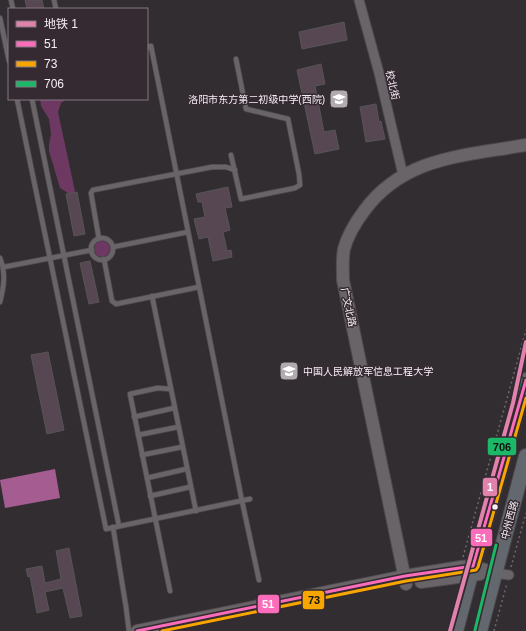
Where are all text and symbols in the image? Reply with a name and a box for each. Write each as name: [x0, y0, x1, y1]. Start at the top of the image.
legend: [8, 8, 148, 100]
text: 地铁 1: [44, 17, 78, 31]
text: 51: [44, 37, 58, 51]
text: 73: [44, 57, 58, 71]
street label: 校北街: [384, 69, 401, 101]
text: 706: [44, 77, 64, 91]
school or university icon: 洛阳市东方第二初级中学(西院): [328, 88, 350, 110]
place label: 洛阳市东方第二初级中学(西院): [188, 94, 325, 105]
street label: 广文北路: [339, 286, 358, 328]
school or university icon: 中国人民解放军信息工程大学: [278, 360, 300, 382]
place label: 中国人民解放军信息工程大学: [303, 366, 433, 377]
line badge: 706: [487, 437, 517, 456]
text: 706: [493, 441, 511, 453]
line badge: 1: [482, 477, 498, 497]
text: 1: [487, 481, 493, 493]
street label: 中州西路: [499, 499, 520, 541]
unlabelled marker: [490, 502, 500, 512]
line badge: 51: [470, 528, 493, 547]
text: 51: [475, 532, 487, 544]
line badge: 73: [302, 590, 325, 610]
line badge: 51: [257, 594, 280, 614]
text: 73: [308, 594, 320, 606]
text: 51: [262, 598, 274, 610]

